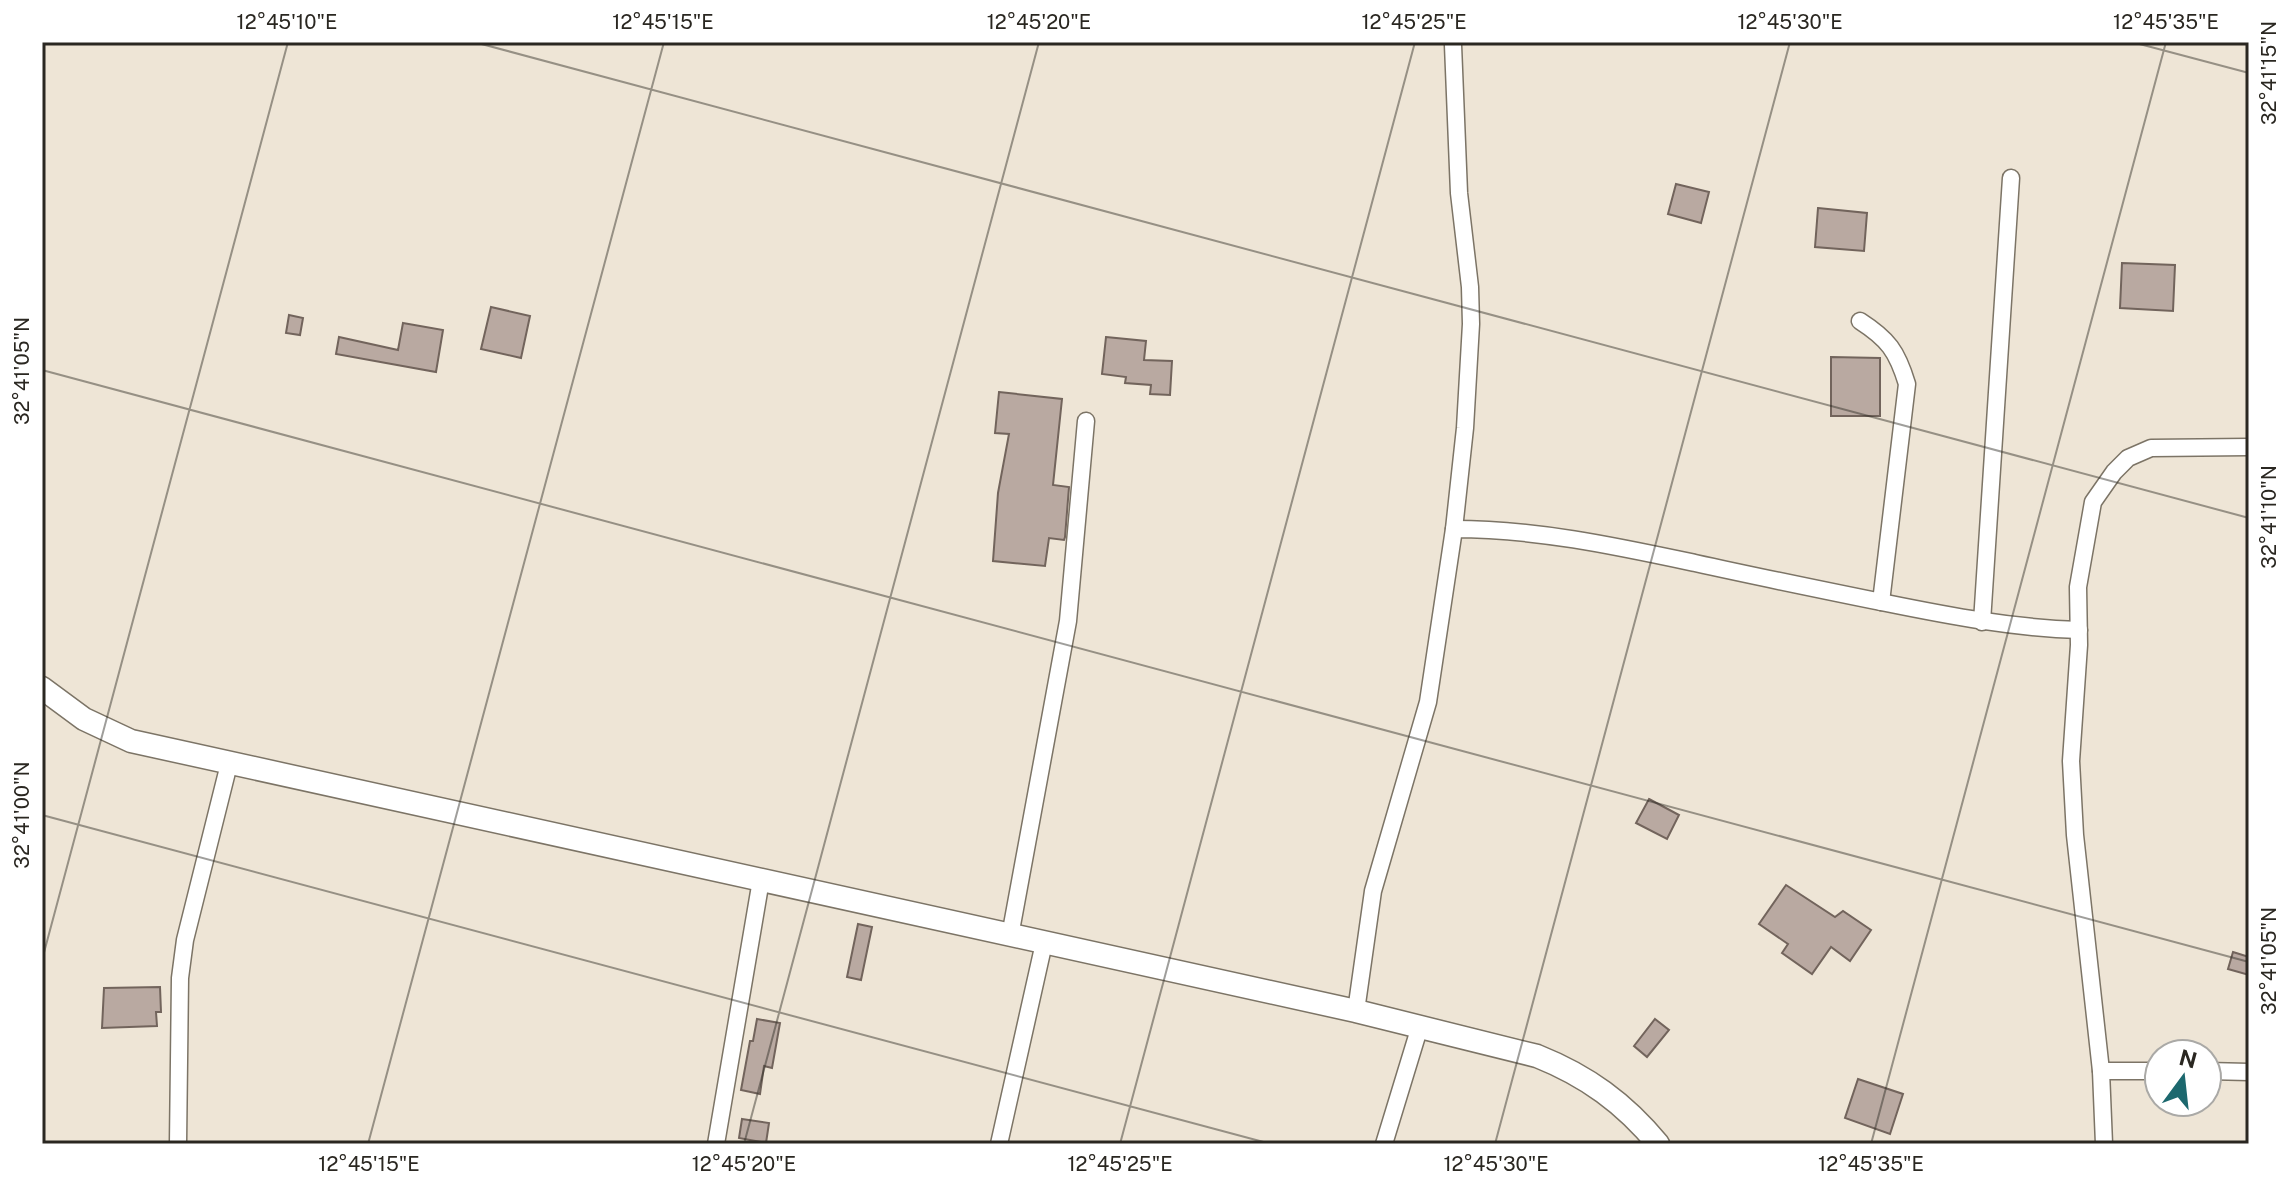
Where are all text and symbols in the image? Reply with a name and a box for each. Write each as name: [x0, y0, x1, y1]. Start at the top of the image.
text: 12°45'10"E: [237, 10, 337, 34]
text: 12°45'15"E: [612, 10, 714, 34]
text: 12°45'20"E: [987, 10, 1091, 34]
text: 12°45'25"E: [1361, 10, 1467, 34]
text: 12°45'30"E: [1737, 10, 1843, 34]
text: 12°45'35"E: [2113, 10, 2219, 34]
text: 32°41'15"N: [2257, 21, 2281, 125]
text: 32°41'05"N: [10, 317, 34, 425]
text: 32°41'10"N: [2257, 465, 2281, 569]
text: 32°41'00"N: [10, 761, 34, 869]
text: 32°41'05"N: [2257, 907, 2281, 1015]
north arrow: [2143, 1038, 2223, 1118]
text: N: [2176, 1044, 2200, 1073]
text: 12°45'15"E: [318, 1152, 420, 1176]
text: 12°45'20"E: [692, 1152, 796, 1176]
text: 12°45'25"E: [1067, 1152, 1173, 1176]
text: 12°45'30"E: [1443, 1152, 1549, 1176]
text: 12°45'35"E: [1818, 1152, 1924, 1176]

